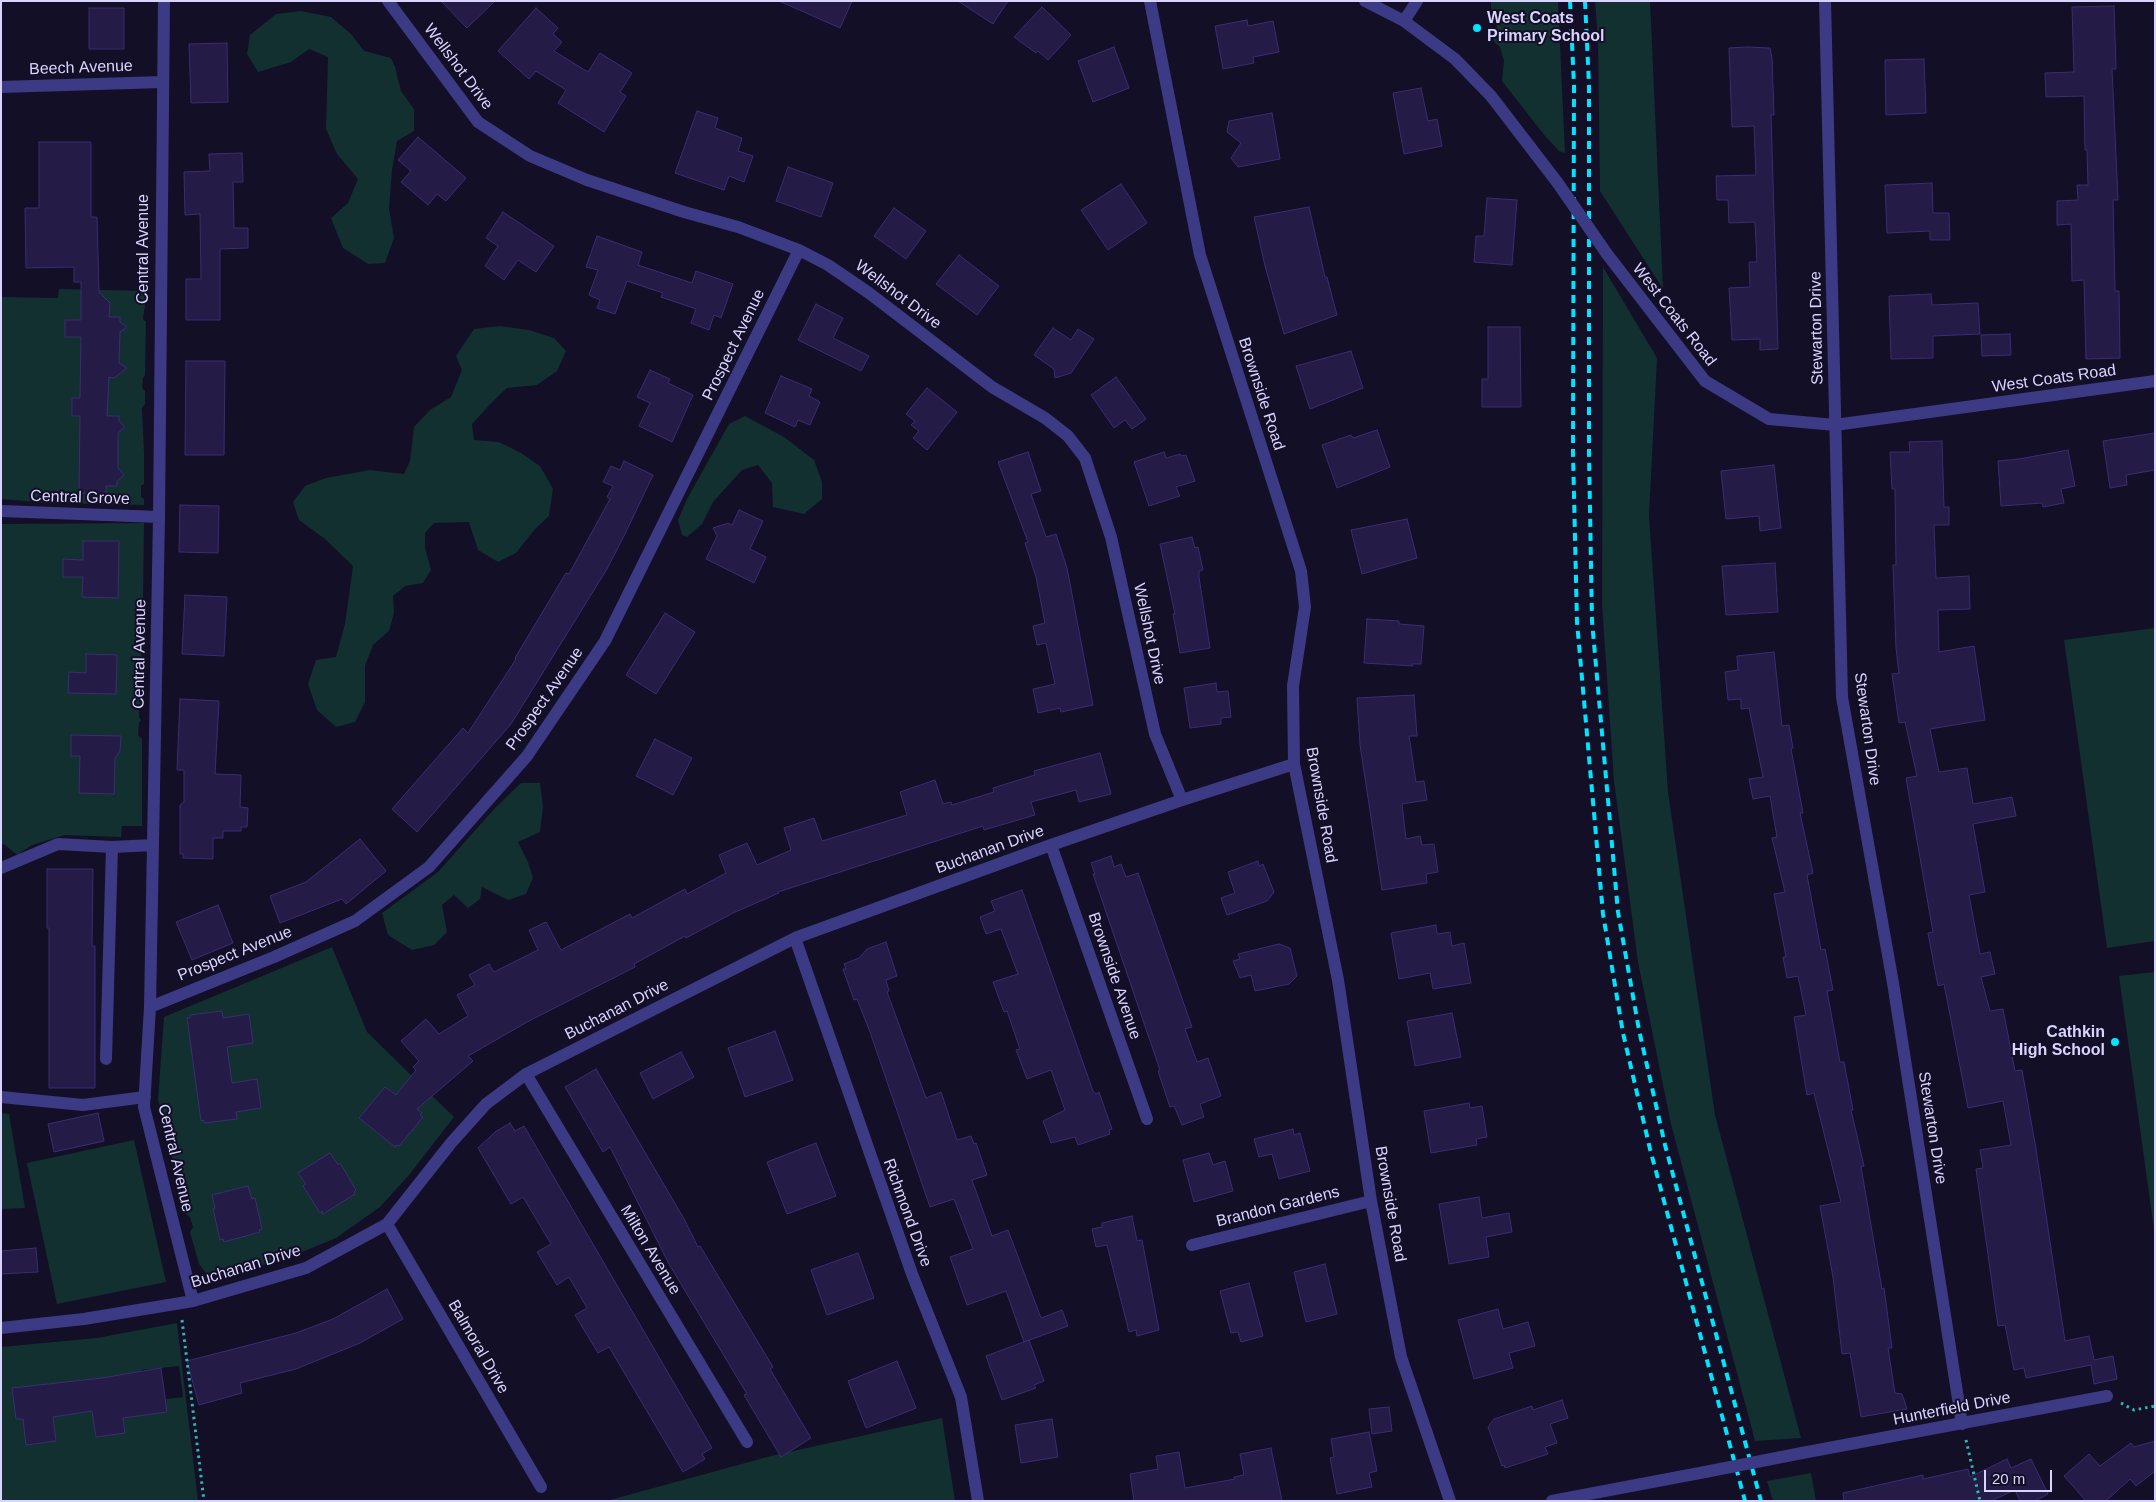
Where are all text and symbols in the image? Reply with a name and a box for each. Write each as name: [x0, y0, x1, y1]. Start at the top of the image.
place label: West Coats Primary School: [1487, 9, 1604, 47]
street label: Wellshot Drive: [419, 20, 497, 114]
marker: West Coats Primary School: [1471, 22, 1483, 34]
street label: Beech Avenue: [29, 57, 133, 79]
street label: Central Avenue: [134, 194, 154, 304]
street label: Wellshot Drive: [851, 256, 945, 334]
street label: West Coats Road: [1628, 260, 1720, 370]
street label: Stewarton Drive: [1806, 271, 1828, 385]
street label: Prospect Avenue: [699, 286, 769, 404]
street label: Brownside Road: [1234, 335, 1288, 453]
street label: West Coats Road: [1991, 361, 2117, 397]
street label: Central Grove: [30, 487, 130, 509]
street label: Wellshot Drive: [1129, 582, 1169, 686]
street label: Central Avenue: [129, 599, 151, 709]
street label: Prospect Avenue: [502, 644, 588, 754]
street label: Stewarton Drive: [1850, 671, 1884, 787]
street label: Brownside Road: [1301, 746, 1341, 864]
street label: Buchanan Drive: [933, 822, 1047, 878]
street label: Brownside Avenue: [1083, 910, 1145, 1042]
street label: Prospect Avenue: [175, 922, 295, 986]
street label: Buchanan Drive: [562, 976, 672, 1044]
place label: Cathkin High School: [2012, 1023, 2105, 1061]
marker: Cathkin High School: [2109, 1036, 2121, 1048]
street label: Stewarton Drive: [1914, 1070, 1950, 1186]
street label: Central Avenue: [153, 1102, 197, 1214]
street label: Brownside Road: [1370, 1145, 1410, 1263]
street label: Richmond Drive: [879, 1156, 935, 1270]
street label: Brandon Gardens: [1214, 1182, 1342, 1232]
street label: Milton Avenue: [616, 1202, 684, 1298]
street label: Buchanan Drive: [189, 1241, 303, 1293]
street label: Balmoral Drive: [443, 1297, 513, 1397]
street label: Hunterfield Drive: [1892, 1388, 2012, 1430]
scale bar: [1986, 1460, 2054, 1492]
text: 20 m: [1992, 1470, 2025, 1487]

